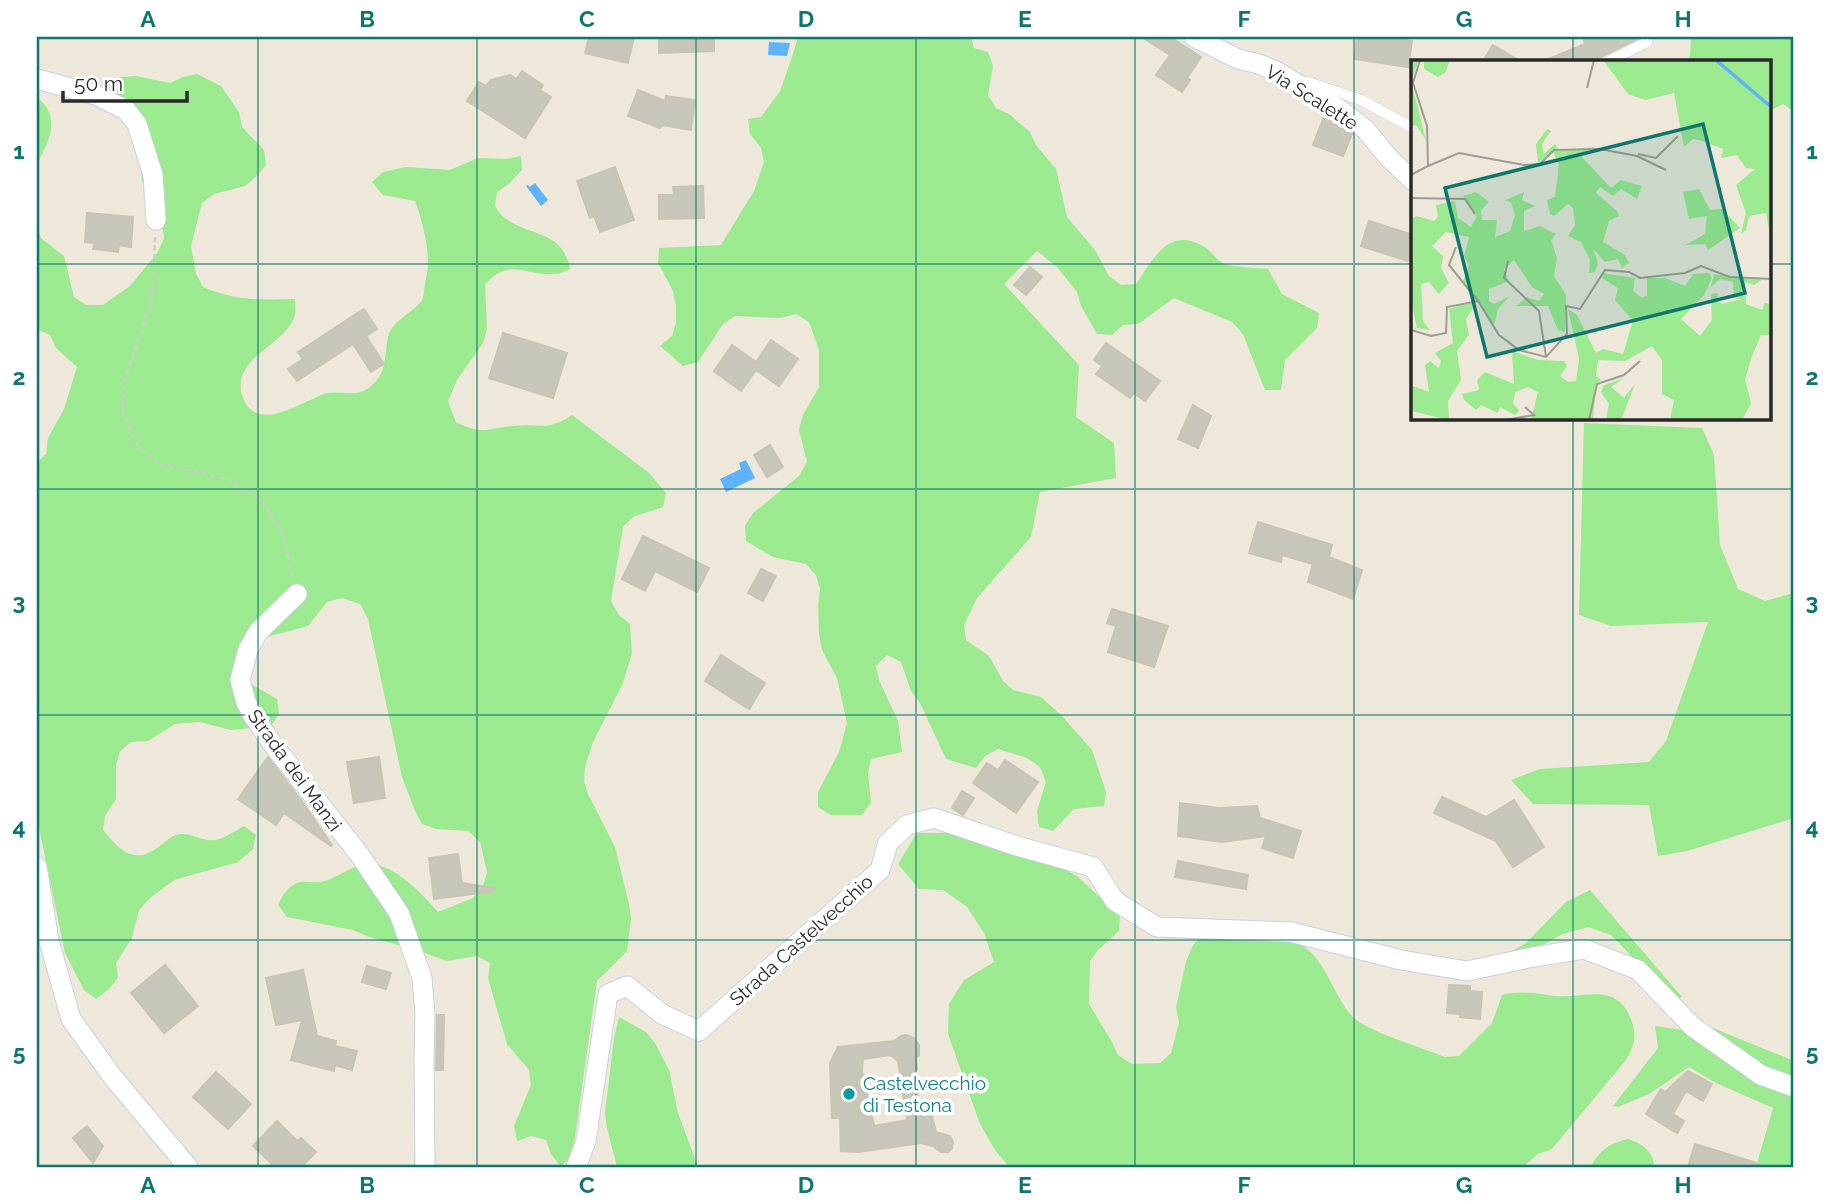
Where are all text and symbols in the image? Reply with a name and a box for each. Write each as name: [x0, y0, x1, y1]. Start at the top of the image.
text: A: [140, 5, 156, 32]
text: B: [359, 5, 375, 32]
text: C: [579, 5, 595, 32]
text: D: [798, 5, 814, 32]
text: E: [1018, 5, 1032, 32]
text: F: [1237, 5, 1251, 32]
text: G: [1456, 5, 1472, 32]
text: H: [1674, 5, 1692, 32]
scale bar: [63, 60, 187, 104]
street label: Via Scalette: [1262, 60, 1362, 134]
inset map: [1411, 60, 1772, 420]
text: 50 m: [74, 71, 123, 96]
text: 1: [13, 137, 25, 164]
text: 1: [1806, 137, 1818, 164]
text: 2: [13, 363, 25, 390]
text: 2: [1806, 363, 1818, 390]
text: 3: [13, 588, 25, 615]
text: 3: [1806, 588, 1818, 615]
street label: Strada dei Manzi: [243, 705, 347, 835]
text: 4: [12, 813, 26, 840]
text: 4: [1805, 813, 1819, 840]
street label: Strada Castelvecchio: [725, 870, 877, 1010]
text: 5: [13, 1039, 26, 1066]
text: 5: [1806, 1039, 1819, 1066]
place label: Castelvecchio di Testona: [863, 1072, 986, 1116]
marker: Castelvecchio di Testona: [841, 1086, 857, 1102]
text: A: [140, 1171, 156, 1198]
text: B: [359, 1171, 375, 1198]
text: C: [579, 1171, 595, 1198]
text: D: [798, 1171, 814, 1198]
text: E: [1018, 1171, 1032, 1198]
text: F: [1237, 1171, 1251, 1198]
text: G: [1456, 1171, 1472, 1198]
text: H: [1674, 1171, 1692, 1198]

